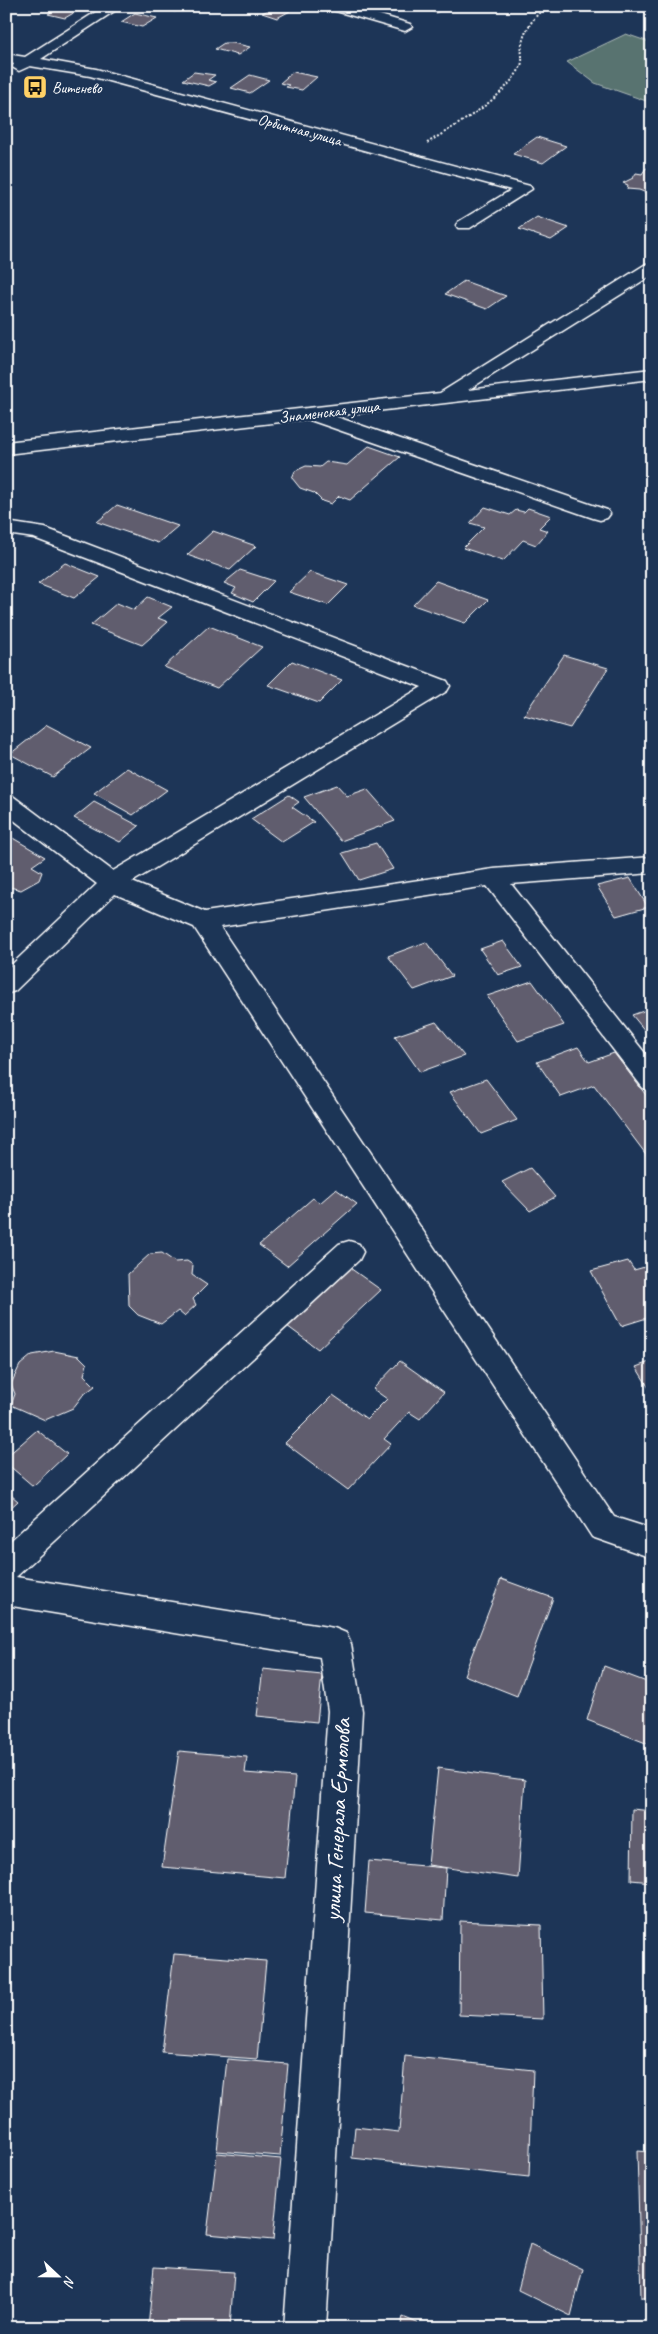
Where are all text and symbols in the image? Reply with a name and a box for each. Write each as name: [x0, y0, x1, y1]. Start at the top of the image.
bus stop icon: Витенево: [22, 74, 48, 100]
place label: Витенево: [52, 78, 103, 98]
street label: Орбитная улица: [256, 109, 345, 151]
street label: Знаменская улица: [278, 396, 382, 428]
street label: улица Генерала Ермолова: [317, 1716, 357, 1924]
north arrow: [32, 2252, 82, 2302]
text: N: [59, 2273, 79, 2290]

